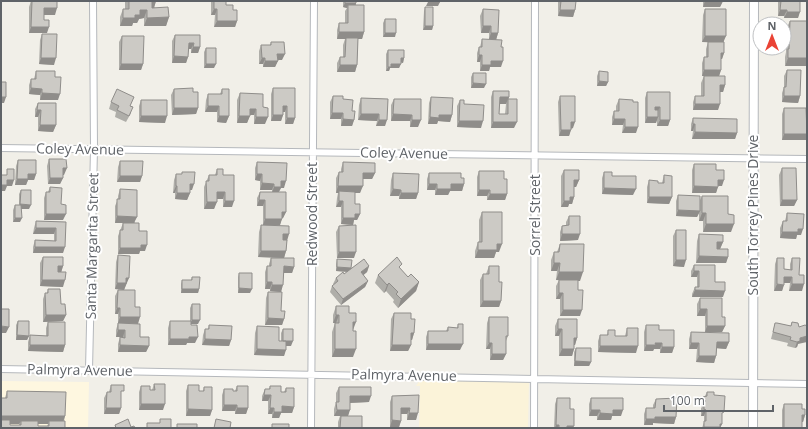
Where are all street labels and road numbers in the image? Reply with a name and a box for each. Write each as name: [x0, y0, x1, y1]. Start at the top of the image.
street label: South Torrey Pines Drive: [743, 134, 762, 295]
street label: Coley Avenue: [36, 138, 124, 159]
street label: Coley Avenue: [360, 142, 448, 163]
street label: Redwood Street: [302, 162, 321, 266]
street label: Santa Margarita Street: [81, 172, 102, 319]
street label: Sorrel Street: [525, 174, 544, 256]
street label: Palmyra Avenue: [27, 359, 133, 380]
street label: Palmyra Avenue: [351, 364, 457, 385]

